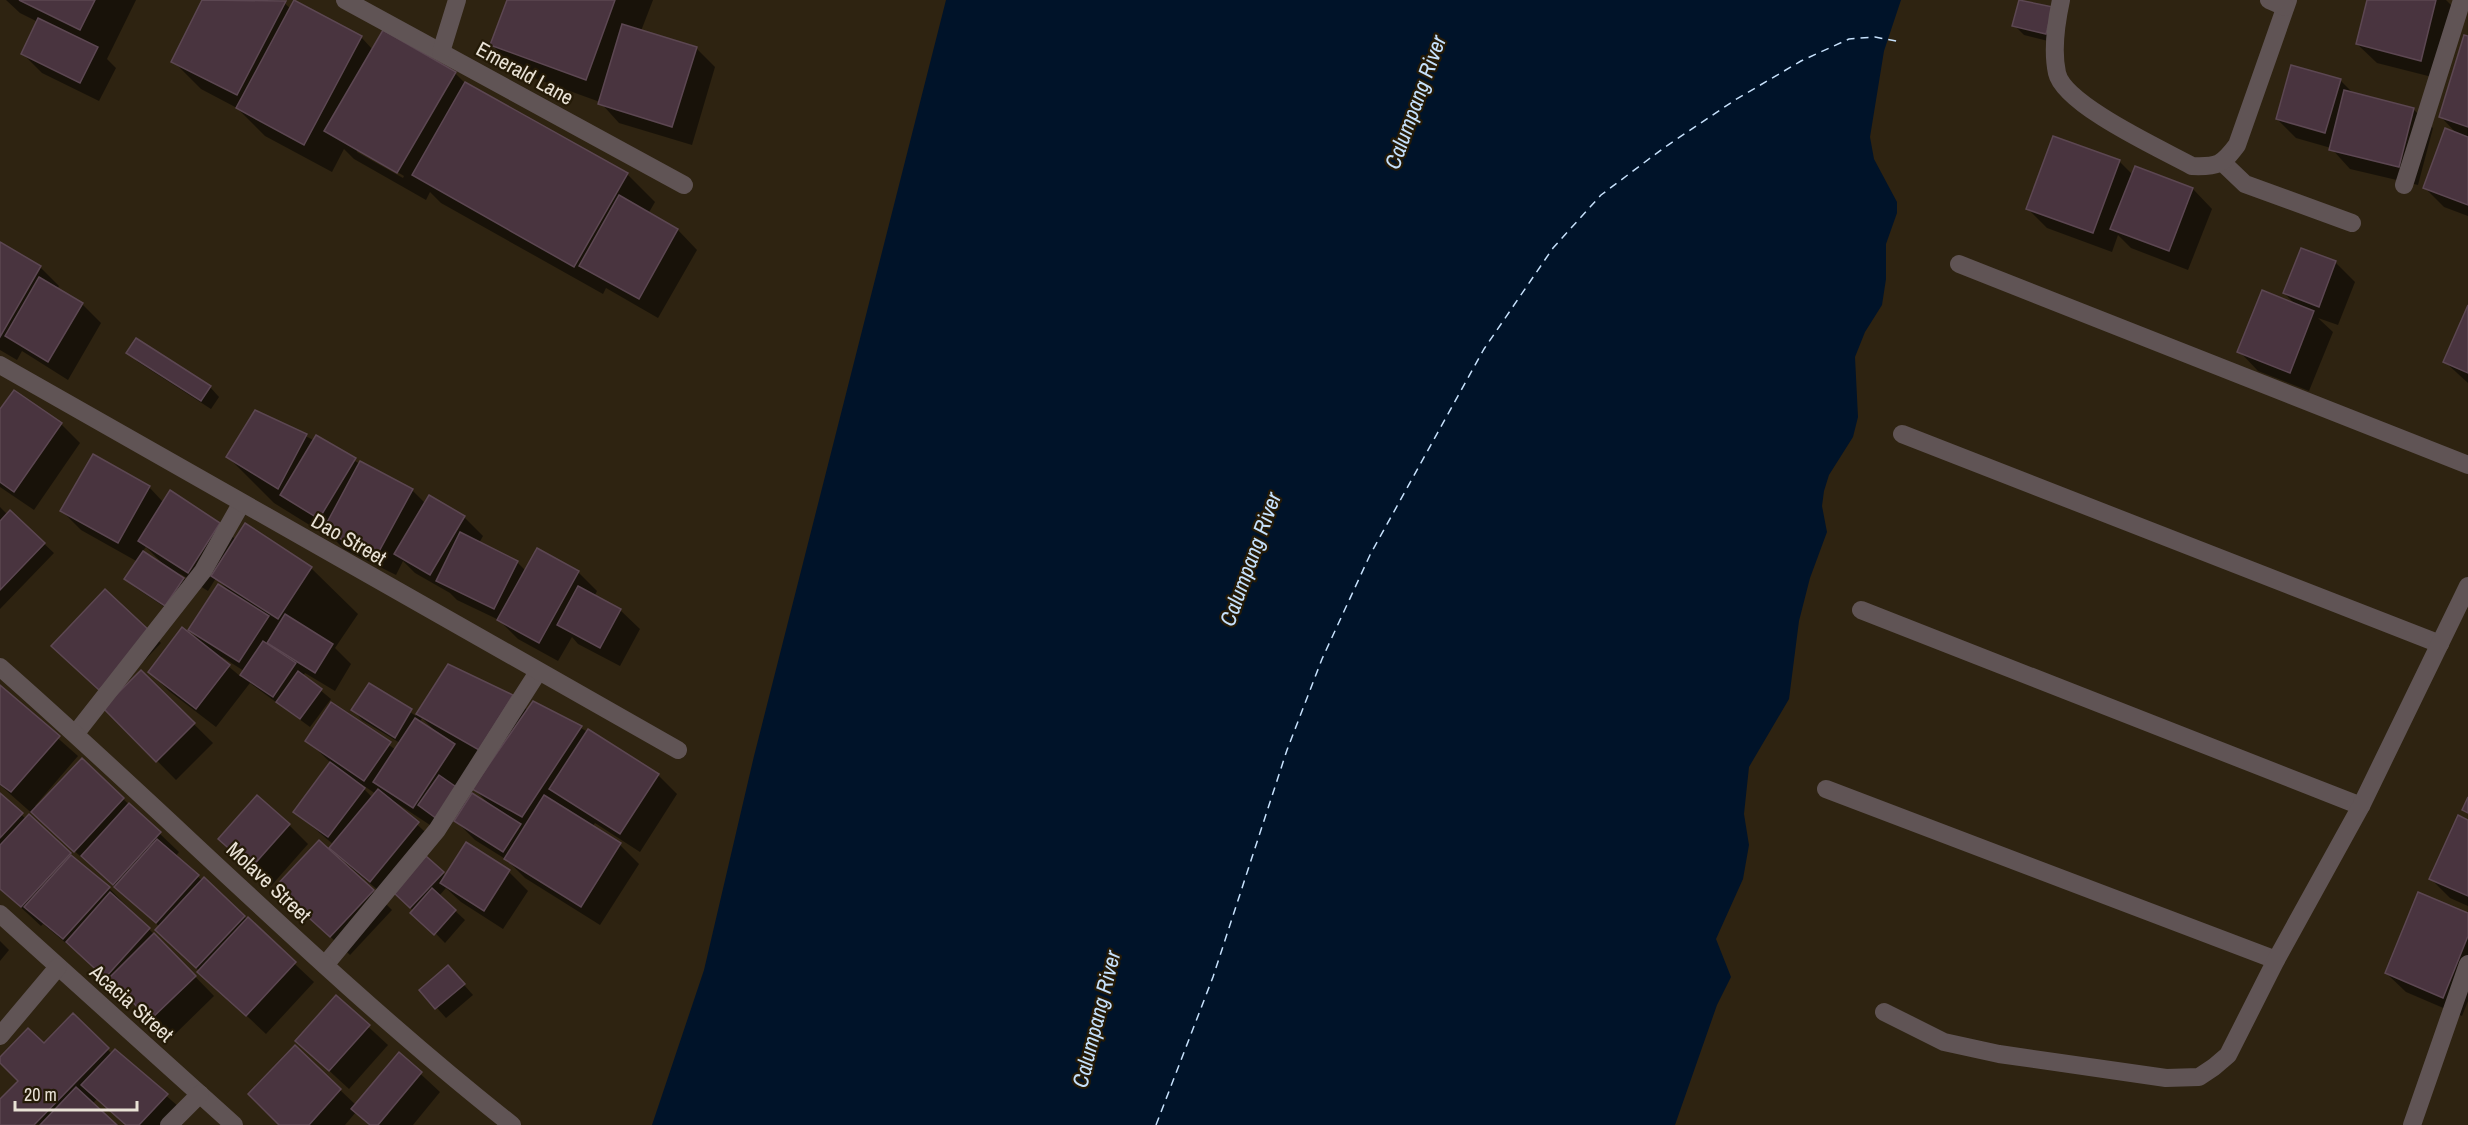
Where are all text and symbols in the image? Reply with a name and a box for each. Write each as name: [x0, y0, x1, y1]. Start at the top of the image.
water label: Calumpang River: [1377, 30, 1453, 173]
street label: Emerald Lane: [471, 34, 579, 112]
water label: Calumpang River: [1212, 487, 1288, 630]
street label: Dao Street: [306, 506, 392, 572]
street label: Molave Street: [220, 835, 318, 929]
water label: Calumpang River: [1064, 946, 1128, 1091]
street label: Acacia Street: [83, 957, 180, 1049]
scale bar: [15, 1074, 136, 1112]
text: 20 m: [24, 1082, 57, 1107]

